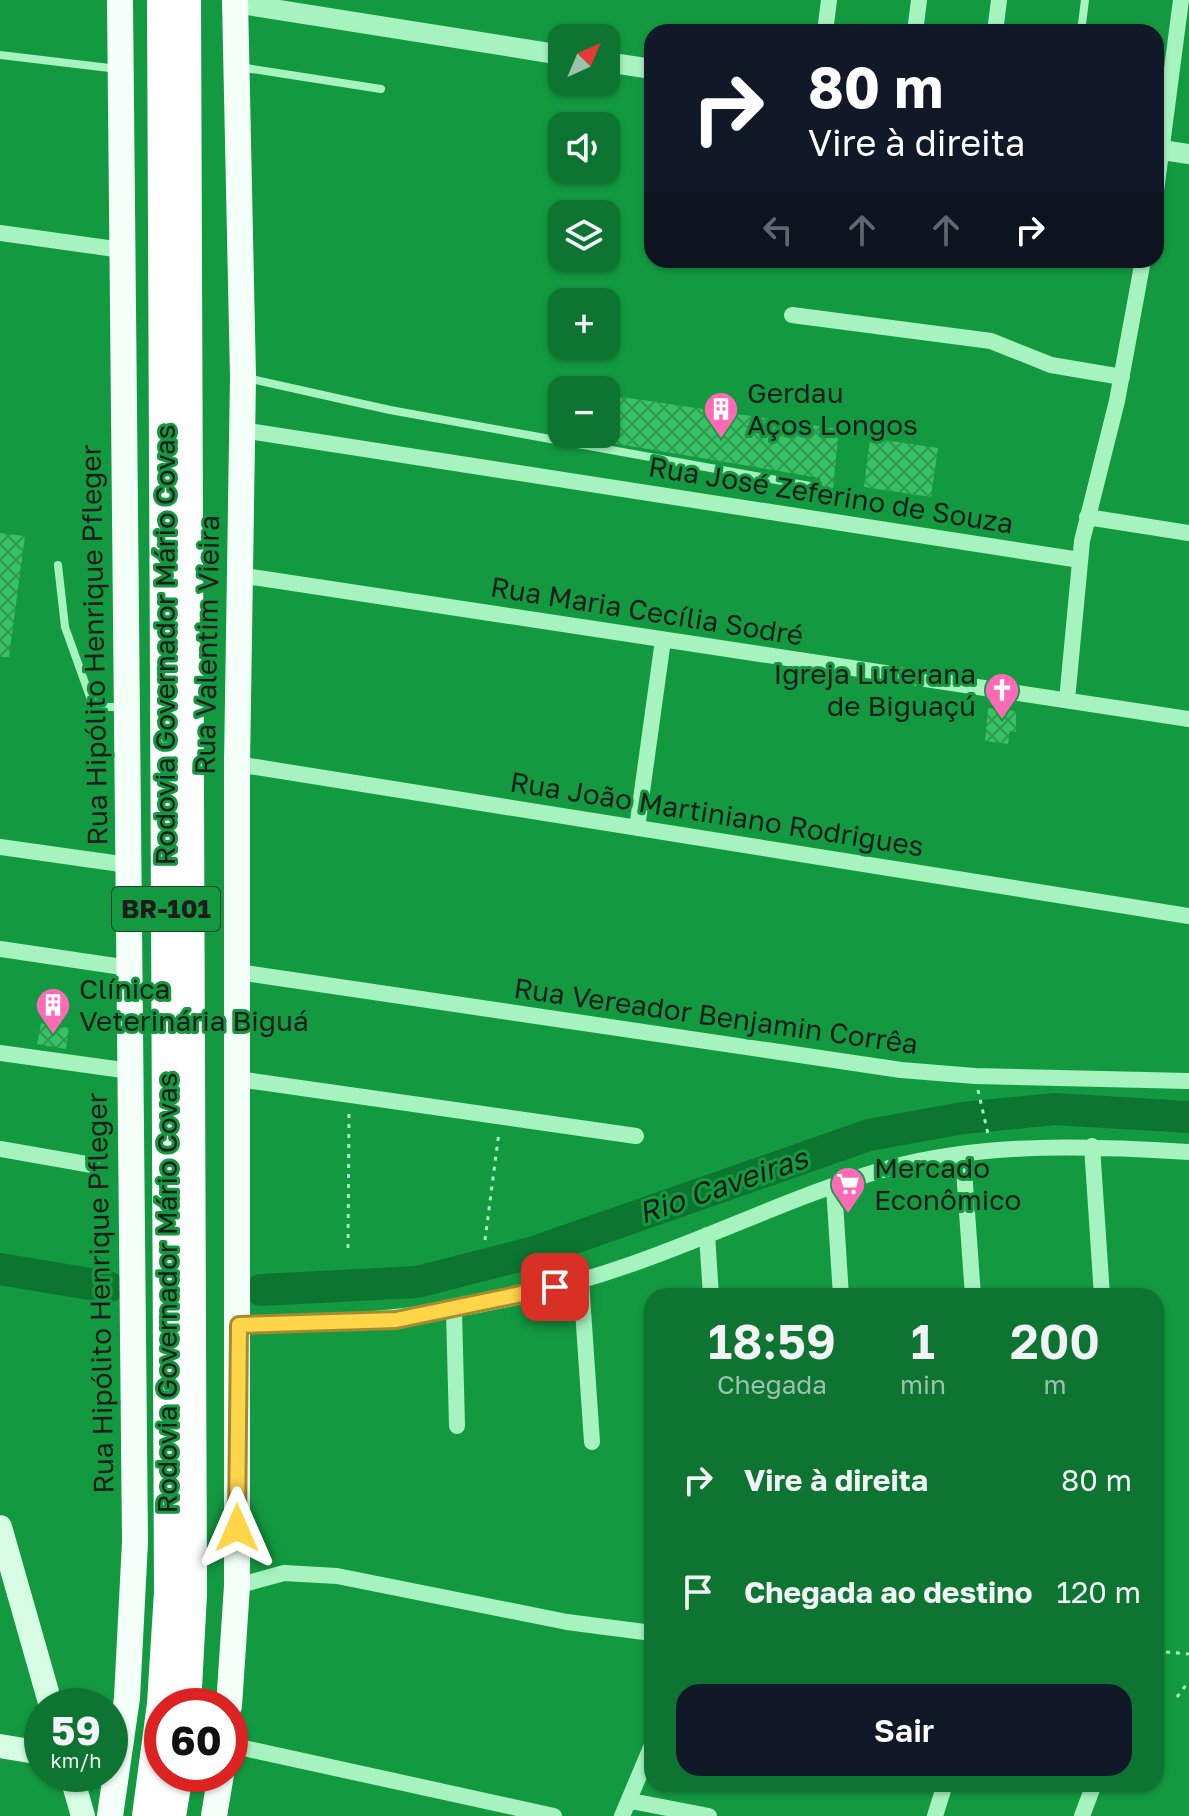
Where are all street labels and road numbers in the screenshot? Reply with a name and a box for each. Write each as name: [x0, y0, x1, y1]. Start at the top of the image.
street label: Rodovia Governador Mário Covas: [148, 424, 181, 866]
street label: Rua Hipólito Henrique Pfleger: [74, 444, 113, 846]
street label: Rua José Zeferino de Souza: [646, 449, 1016, 540]
street label: Rua Valentim Vieira: [188, 515, 225, 775]
street label: Rua Maria Cecília Sodré: [488, 569, 806, 652]
street label: Rua João Martiniano Rodrigues: [508, 764, 926, 863]
road number: BR-101: [112, 887, 220, 931]
street label: Rua Vereador Benjamin Corrêa: [512, 971, 920, 1060]
street label: Rodovia Governador Mário Covas: [150, 1072, 183, 1514]
street label: Rua Hipólito Henrique Pfleger: [80, 1092, 119, 1494]

